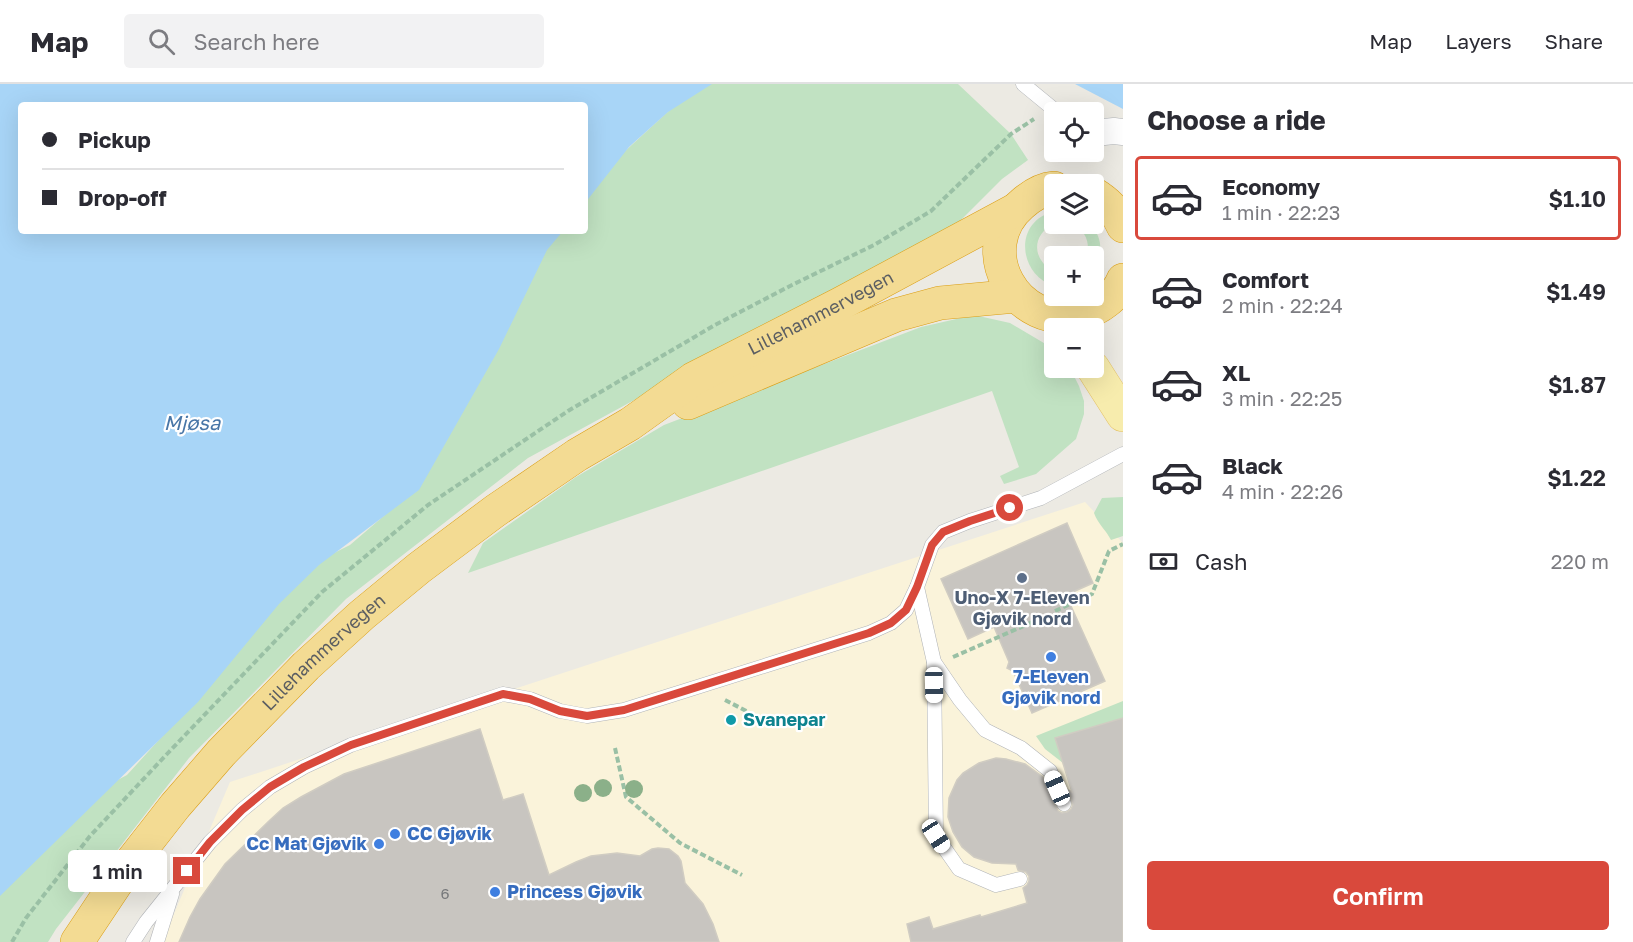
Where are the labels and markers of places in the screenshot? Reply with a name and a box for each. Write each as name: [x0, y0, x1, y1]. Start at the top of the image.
marker: Uno-X 7-Eleven Gjøvik nord: [1015, 571, 1029, 585]
place label: Uno-X 7-Eleven Gjøvik nord: [954, 586, 1090, 629]
marker: 7-Eleven Gjøvik nord: [1044, 650, 1058, 664]
place label: 7-Eleven Gjøvik nord: [1002, 665, 1100, 708]
place label: Svanepar: [743, 708, 826, 730]
marker: Svanepar: [724, 713, 738, 727]
place label: CC Gjøvik: [407, 822, 493, 844]
marker: CC Gjøvik: [388, 827, 402, 841]
place label: Cc Mat Gjøvik: [246, 832, 368, 854]
marker: Cc Mat Gjøvik: [372, 837, 386, 851]
place label: Princess Gjøvik: [507, 880, 643, 902]
marker: Princess Gjøvik: [488, 885, 502, 899]

